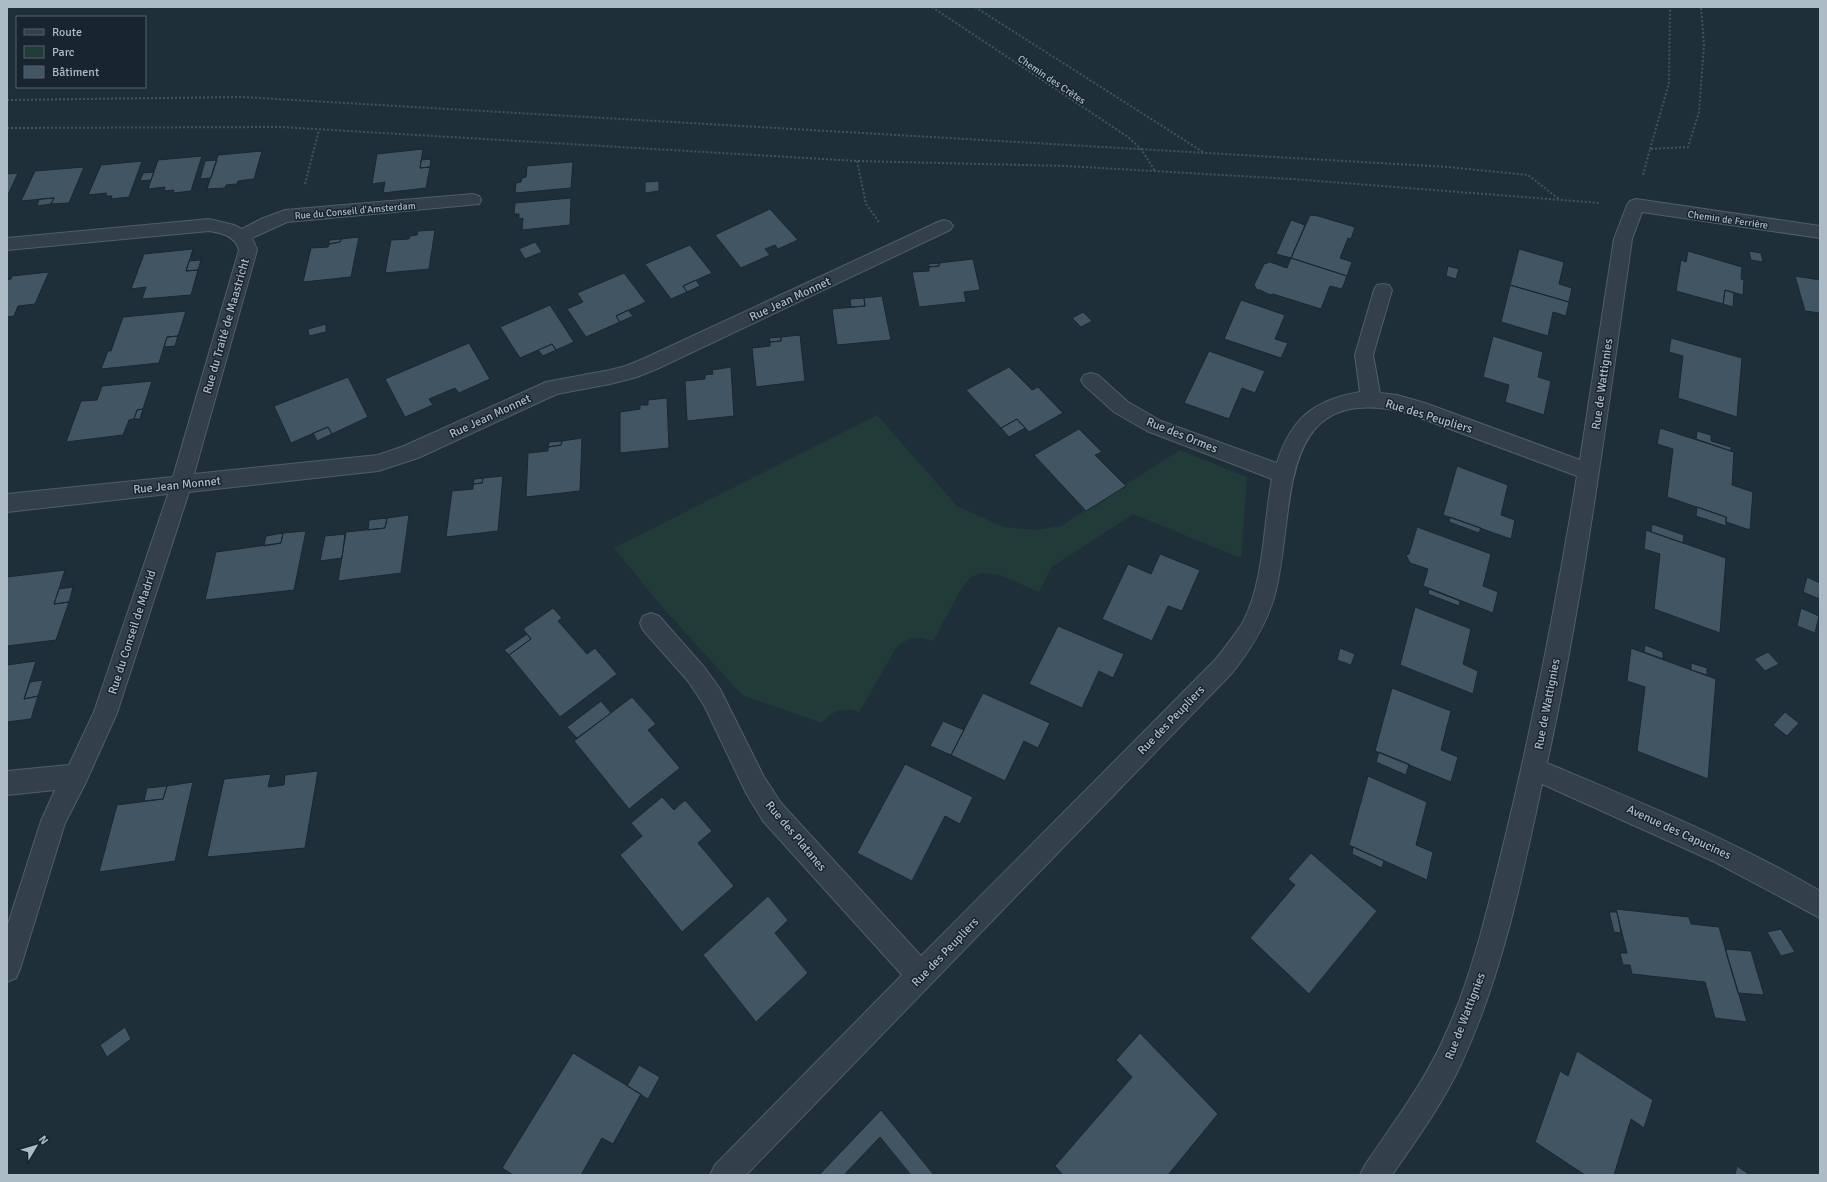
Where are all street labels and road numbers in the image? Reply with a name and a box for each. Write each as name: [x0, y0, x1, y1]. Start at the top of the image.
street label: Chemin des Crètes: [1015, 53, 1088, 107]
street label: Rue du Conseil d'Amsterdam: [294, 200, 416, 222]
street label: Chemin de Ferrière: [1687, 208, 1769, 232]
street label: Rue du Traité de Maastricht: [200, 257, 253, 395]
street label: Rue Jean Monnet: [747, 274, 833, 325]
street label: Rue de Wattignies: [1589, 337, 1616, 431]
street label: Rue Jean Monnet: [447, 391, 533, 442]
street label: Rue des Peupliers: [1384, 396, 1474, 437]
street label: Rue des Ormes: [1144, 414, 1220, 457]
street label: Rue Jean Monnet: [133, 473, 222, 498]
street label: Rue du Conseil de Madrid: [105, 568, 160, 696]
street label: Rue de Wattignies: [1531, 658, 1564, 751]
street label: Rue des Peupliers: [1135, 683, 1208, 758]
street label: Rue des Platanes: [762, 798, 829, 874]
street label: Avenue des Capucines: [1624, 802, 1733, 863]
street label: Rue des Peupliers: [909, 915, 982, 990]
street label: Rue de Wattignies: [1442, 971, 1489, 1062]

